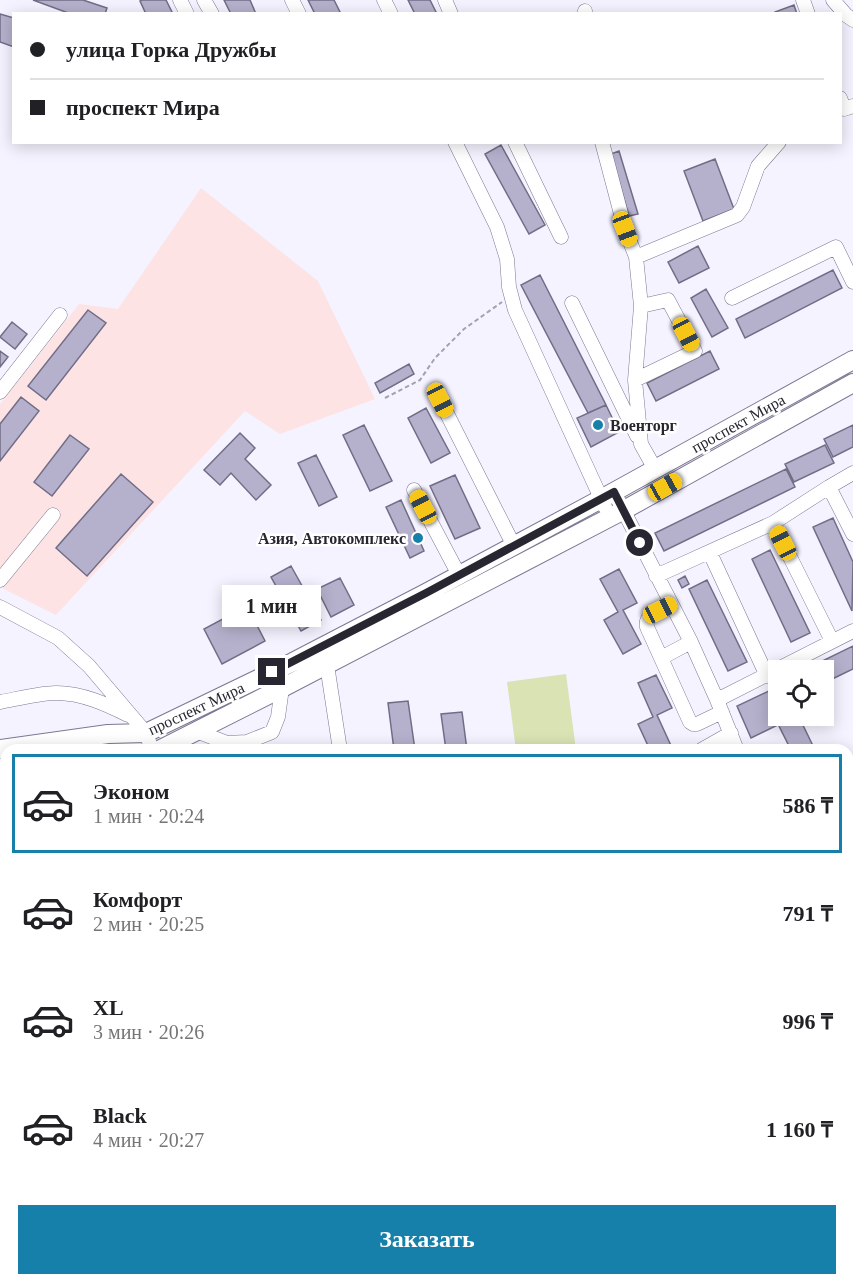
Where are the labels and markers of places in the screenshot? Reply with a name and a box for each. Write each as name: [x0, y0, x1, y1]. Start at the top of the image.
place label: Военторг: [610, 417, 677, 435]
marker: Военторг: [591, 418, 605, 432]
place label: Азия, Автокомплекс: [258, 530, 406, 547]
marker: Азия, Автокомплекс: [411, 531, 425, 545]

